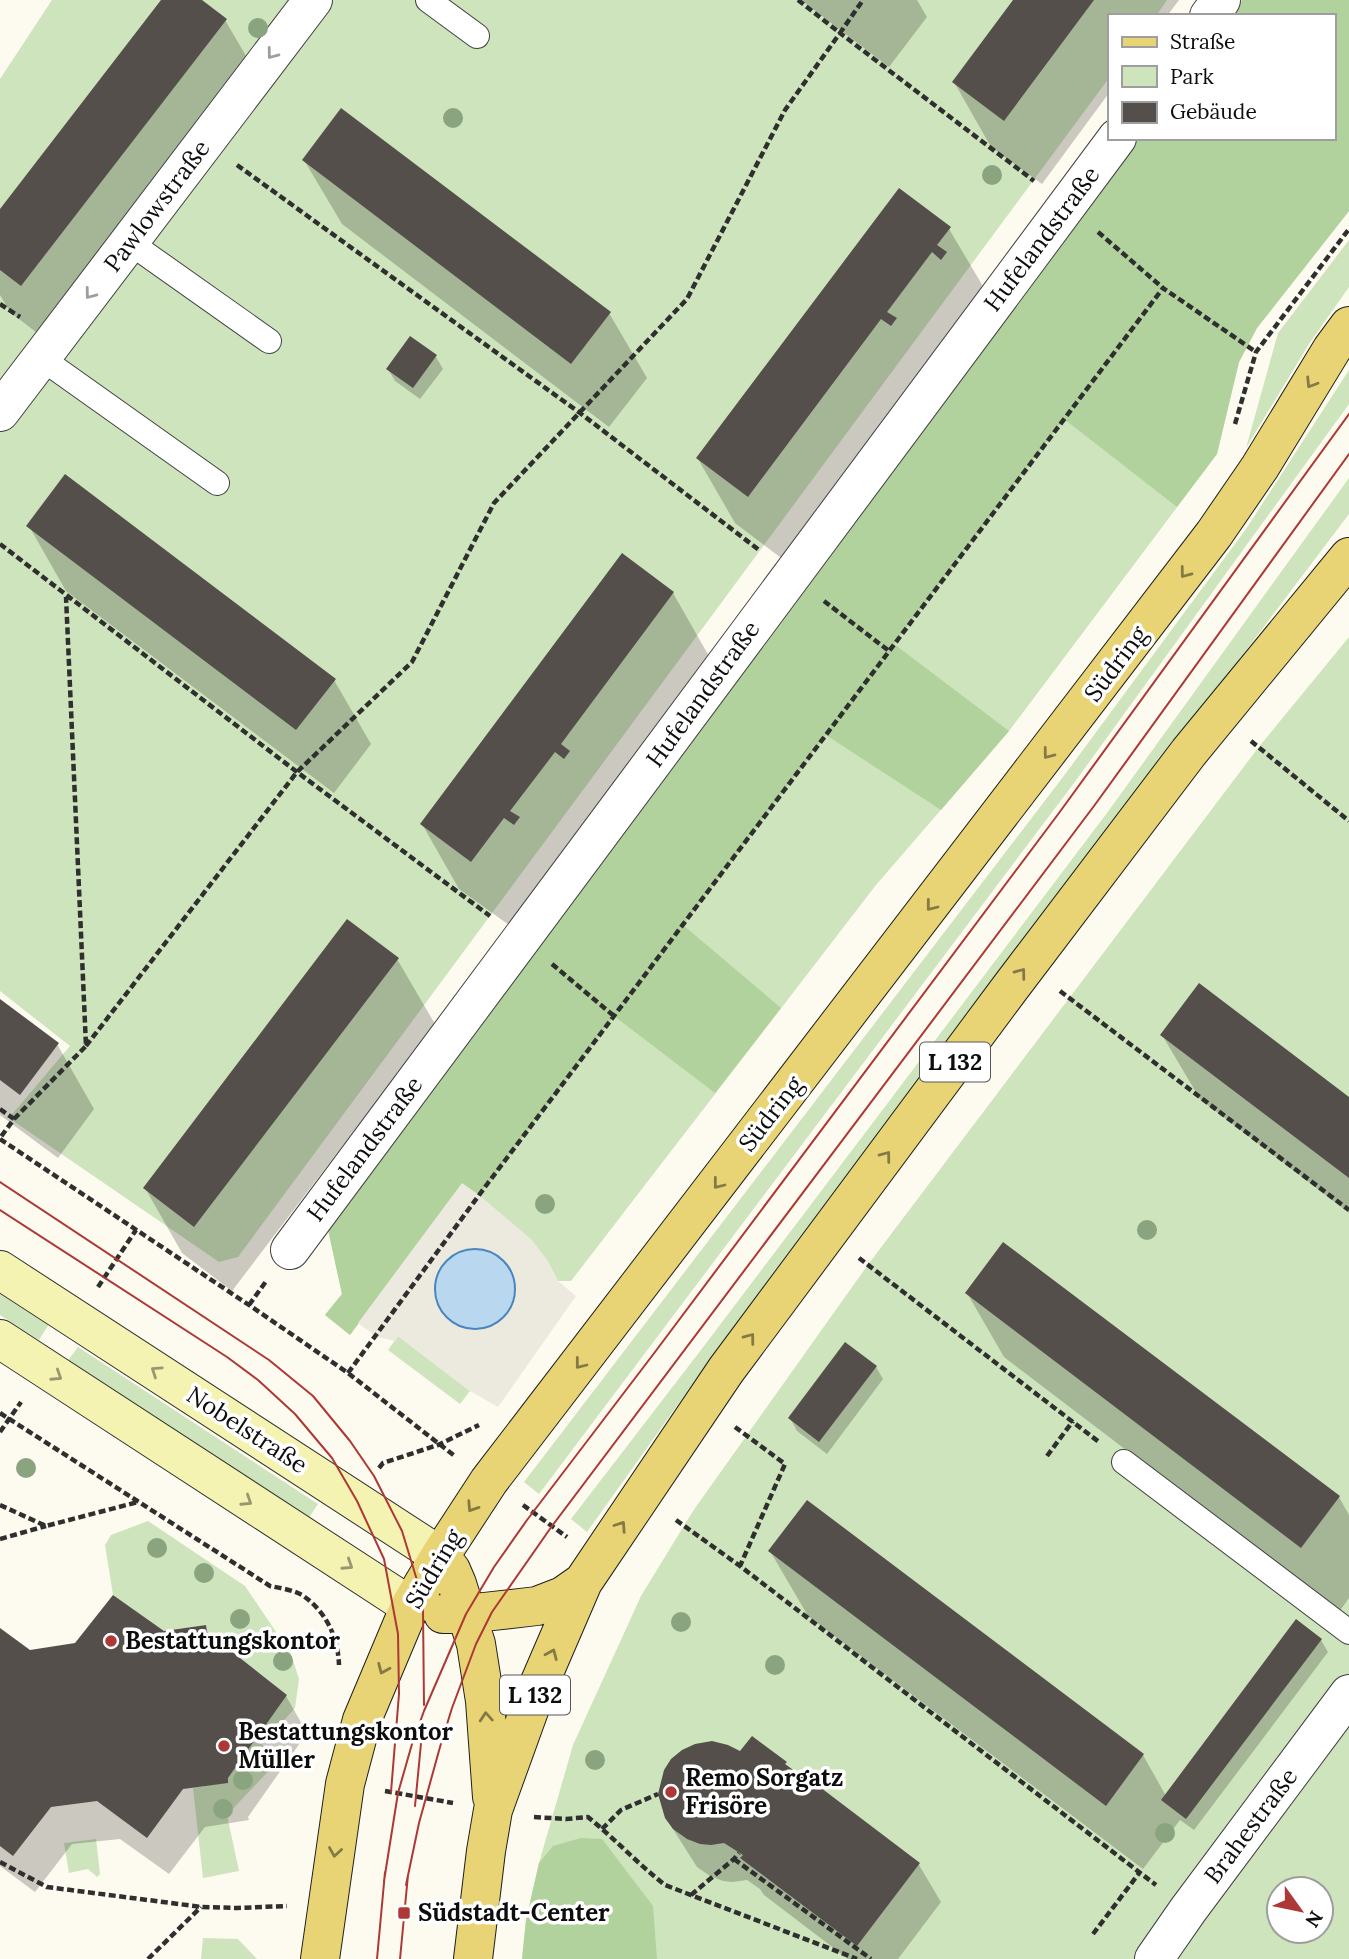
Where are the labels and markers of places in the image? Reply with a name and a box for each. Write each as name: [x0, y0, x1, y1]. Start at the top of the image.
place label: Bestattungskontor: [125, 1625, 341, 1656]
marker: Bestattungskontor: [103, 1633, 119, 1649]
place label: Bestattungskontor Müller: [238, 1716, 454, 1775]
marker: Bestattungskontor Müller: [216, 1738, 232, 1754]
place label: Remo Sorgatz Frisöre: [685, 1762, 843, 1821]
marker: Remo Sorgatz Frisöre: [663, 1784, 679, 1800]
place label: Südstadt-Center: [418, 1897, 610, 1928]
marker: Südstadt-Center: [396, 1905, 412, 1921]

